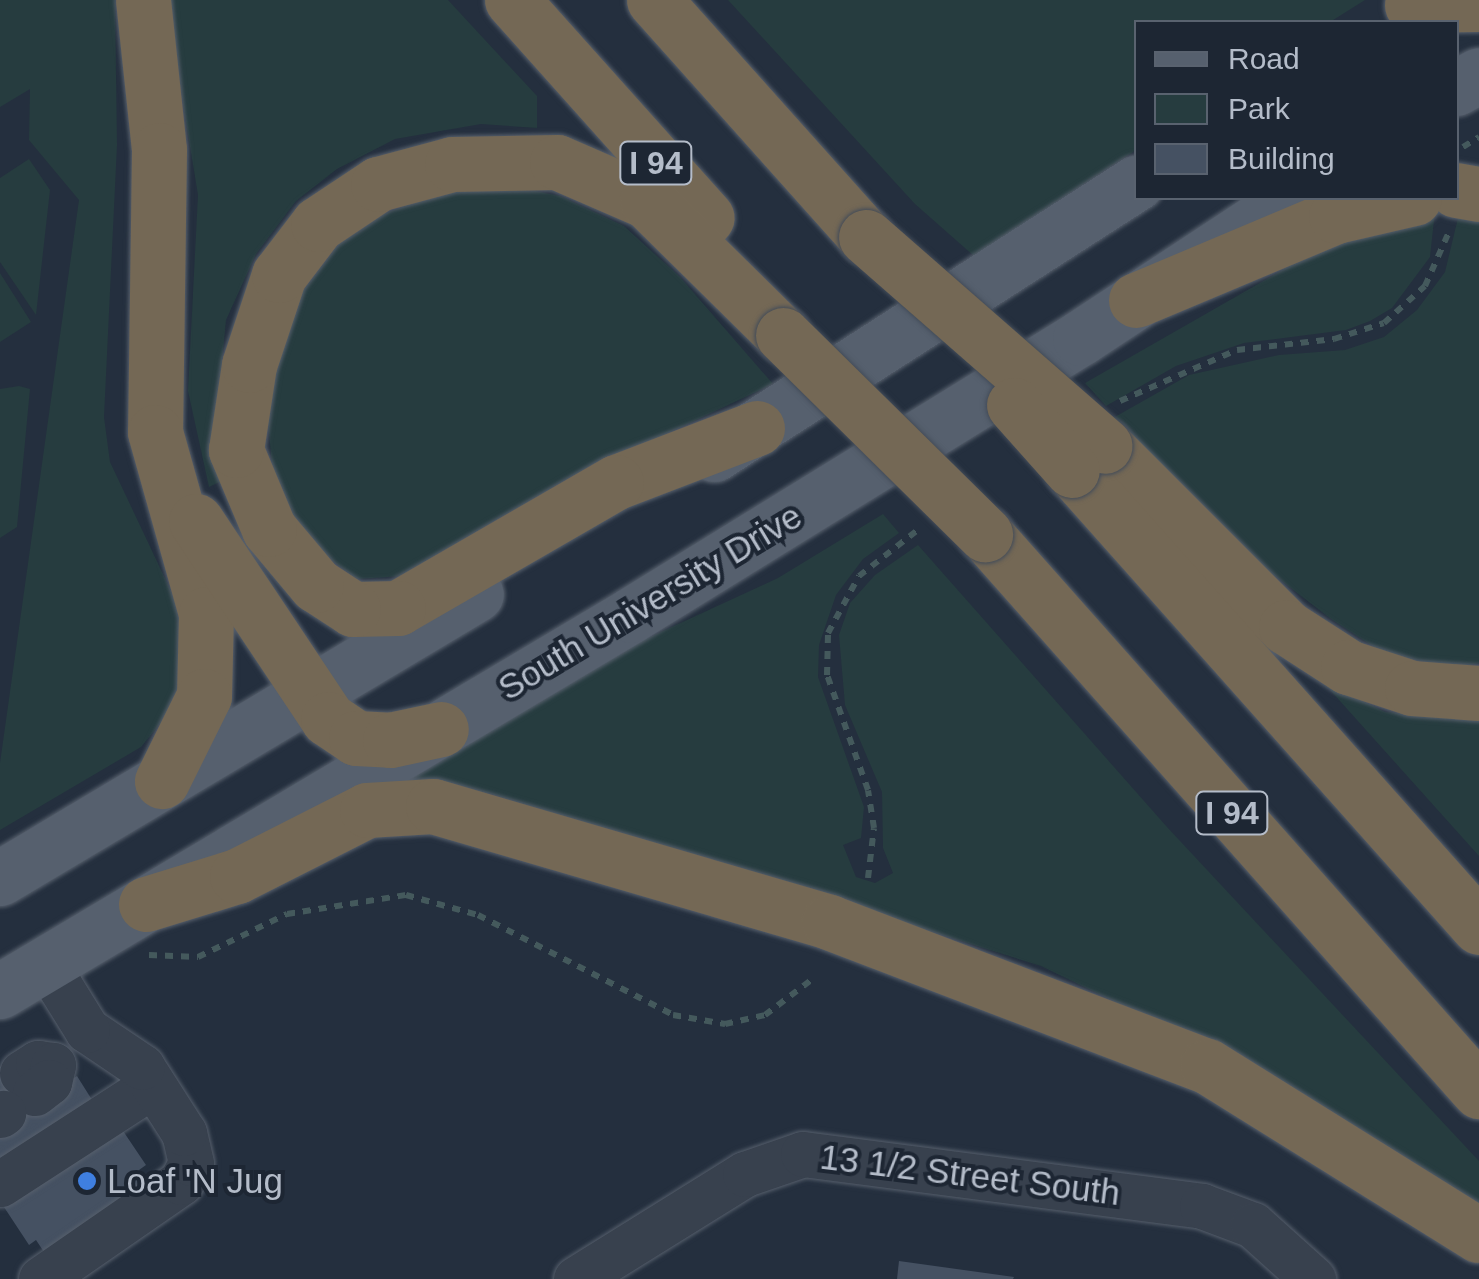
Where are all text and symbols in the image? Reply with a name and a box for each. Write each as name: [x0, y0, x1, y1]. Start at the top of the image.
legend: [1134, 20, 1459, 200]
text: Road: [1228, 42, 1300, 75]
text: Park: [1228, 92, 1290, 125]
road number: I 94: [618, 136, 694, 190]
text: Building: [1228, 142, 1335, 175]
street label: South University Drive: [491, 495, 809, 709]
road number: I 94: [1194, 786, 1270, 840]
street label: 13 1/2 Street South: [818, 1136, 1122, 1214]
place label: Loaf 'N Jug: [107, 1160, 283, 1202]
marker: Loaf 'N Jug: [76, 1170, 98, 1192]

